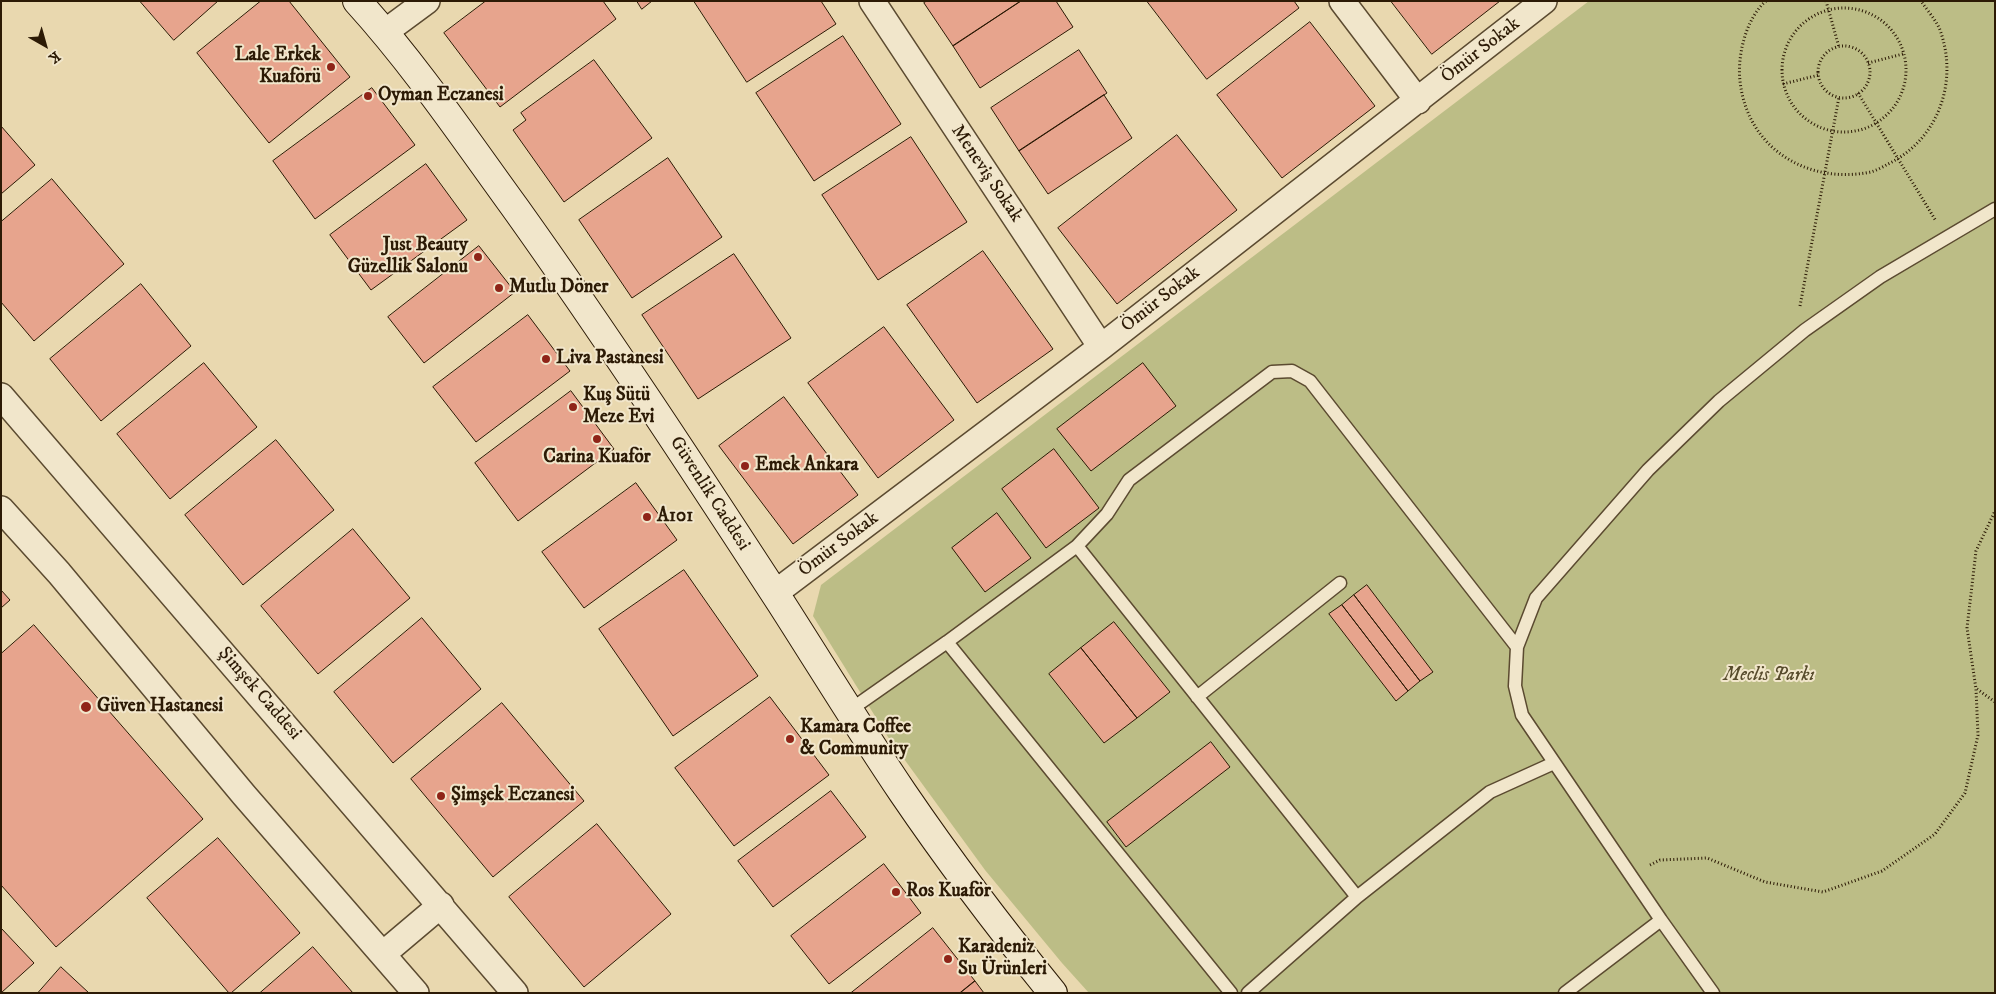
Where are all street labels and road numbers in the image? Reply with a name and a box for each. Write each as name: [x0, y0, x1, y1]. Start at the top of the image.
street label: Ömür Sokak: [1437, 13, 1525, 89]
street label: Meneviş Sokak: [945, 121, 1027, 227]
street label: Ömür Sokak: [1117, 262, 1205, 338]
street label: Güvenlik Caddesi: [664, 433, 754, 555]
street label: Ömür Sokak: [795, 508, 883, 582]
street label: Şimşek Caddesi: [212, 643, 306, 745]

